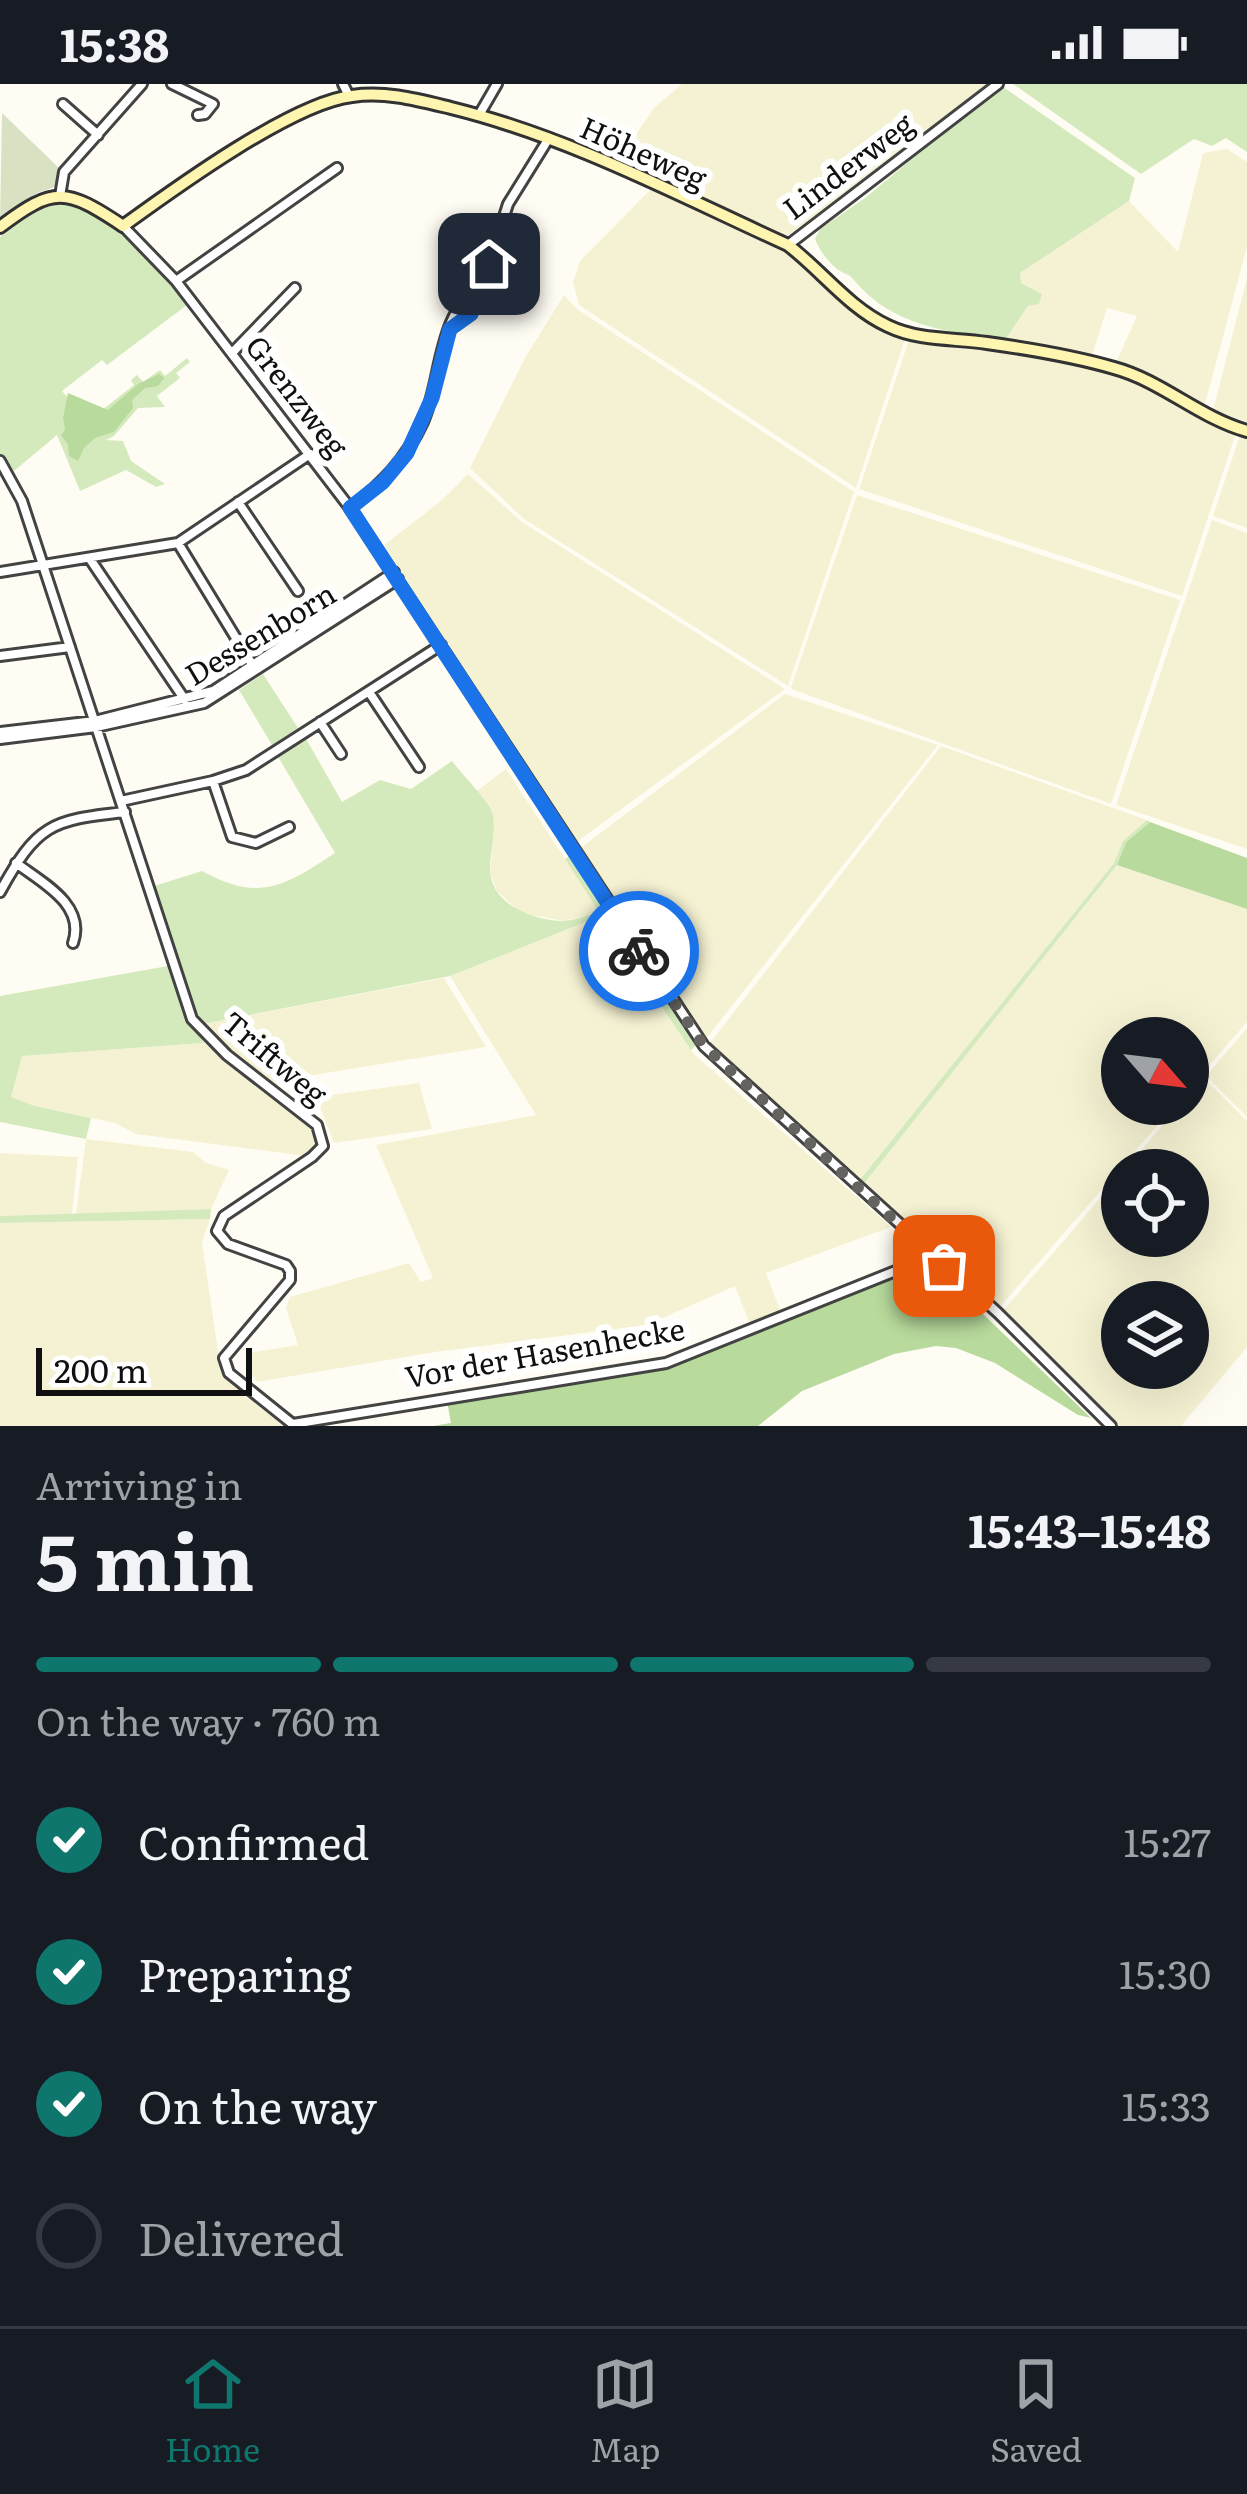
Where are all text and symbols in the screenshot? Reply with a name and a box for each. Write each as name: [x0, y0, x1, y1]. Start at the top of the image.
text: 15:38: [60, 9, 169, 76]
street label: Linderweg: [772, 101, 922, 229]
street label: Höheweg: [574, 104, 715, 199]
pin: [438, 213, 540, 315]
icon: home: [456, 231, 522, 297]
street label: Grenzweg: [237, 325, 360, 466]
street label: Dessenborn: [176, 570, 343, 695]
courier: [579, 891, 699, 1011]
icon: bike: [606, 918, 672, 984]
street label: Triftweg: [214, 1000, 338, 1114]
north arrow: [1101, 1017, 1209, 1125]
map controls: [1101, 1017, 1209, 1389]
button: locate: [1101, 1149, 1209, 1257]
pin: [893, 1215, 995, 1317]
icon: bag: [911, 1233, 977, 1299]
button: layers: [1101, 1281, 1209, 1389]
street label: Vor der Hasenhecke: [401, 1305, 688, 1397]
scale bar: [36, 1342, 252, 1395]
text: 200 m: [54, 1344, 148, 1393]
text: Arriving in: [36, 1454, 243, 1512]
text: 15:43–15:48: [968, 1495, 1211, 1562]
text: 5 min: [36, 1499, 254, 1615]
text: On the way · 760 m: [36, 1690, 381, 1748]
icon: check: [36, 1807, 102, 1873]
text: Confirmed: [138, 1807, 369, 1874]
text: 15:27: [1124, 1811, 1211, 1869]
icon: check: [36, 1939, 102, 2005]
text: Preparing: [138, 1939, 352, 2006]
text: 15:30: [1119, 1943, 1211, 2001]
icon: check: [36, 2071, 102, 2137]
text: On the way: [138, 2071, 377, 2138]
text: 15:33: [1122, 2075, 1211, 2133]
text: Delivered: [138, 2203, 344, 2270]
tab: Home: [165, 2351, 260, 2472]
tab: Map: [590, 2351, 660, 2472]
tab: Saved: [990, 2351, 1082, 2472]

